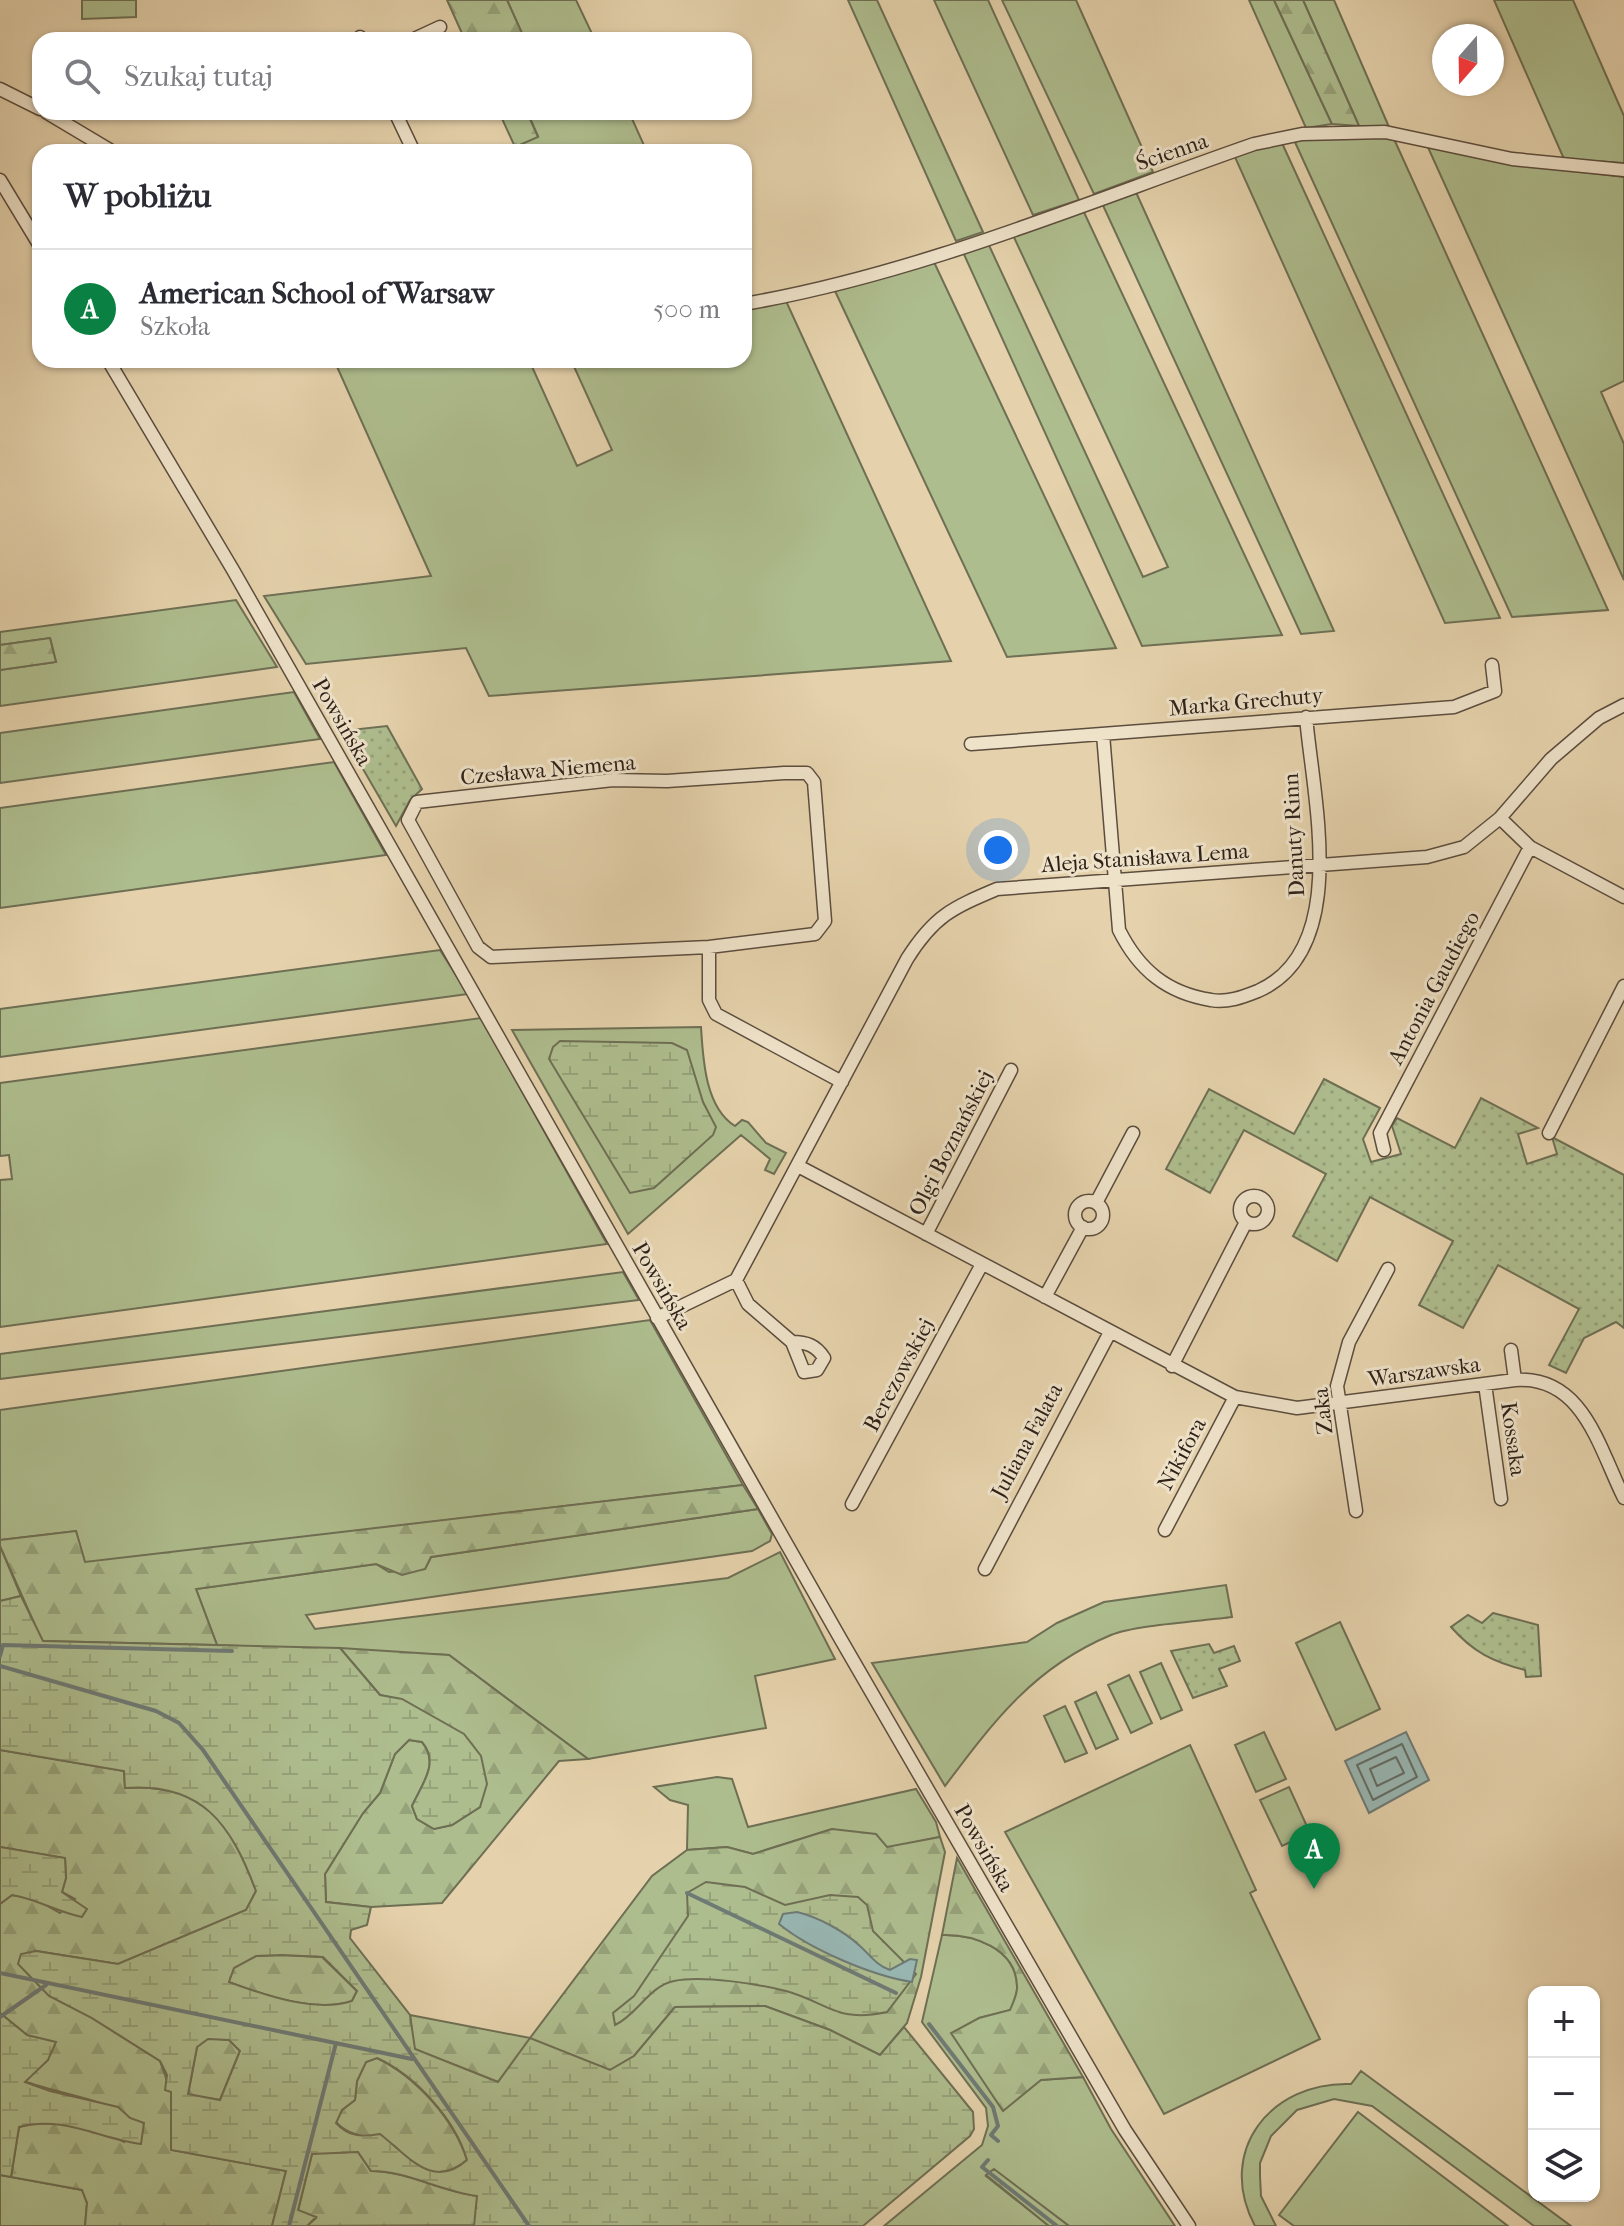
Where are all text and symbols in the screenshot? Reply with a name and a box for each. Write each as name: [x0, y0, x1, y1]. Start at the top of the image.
north arrow: [1432, 24, 1504, 96]
search box: [32, 32, 752, 120]
icon: search: [60, 54, 104, 98]
text: Szukaj tutaj: [124, 59, 273, 94]
street label: Ścienna: [1132, 126, 1212, 176]
text: W pobliżu: [64, 176, 211, 216]
text: American School of Warsaw: [140, 276, 494, 311]
text: A: [82, 294, 98, 325]
text: 500 m: [653, 294, 720, 325]
text: Szkoła: [140, 311, 210, 342]
street label: Powsińska: [307, 674, 378, 771]
street label: Marka Grechuty: [1168, 682, 1326, 722]
street label: Czesława Niemena: [459, 749, 638, 791]
street label: Danuty Rinn: [1278, 772, 1310, 898]
your location: [978, 830, 1018, 870]
street label: Aleja Stanisława Lema: [1039, 838, 1250, 878]
street label: Antonia Gaudiego: [1382, 907, 1485, 1070]
street label: Olgi Boznańskiej: [903, 1066, 999, 1220]
street label: Powsińska: [627, 1238, 698, 1335]
street label: Berezowskiej: [858, 1314, 940, 1436]
street label: Warszawska: [1365, 1351, 1483, 1393]
street label: Juliana Falata: [985, 1378, 1069, 1505]
street label: Zaka: [1308, 1386, 1338, 1435]
street label: Kossaka: [1495, 1400, 1531, 1479]
street label: Nikifora: [1152, 1413, 1212, 1495]
street label: Powsińska: [949, 1800, 1020, 1897]
pin: A: [1288, 1823, 1340, 1889]
map controls: [1528, 1986, 1600, 2202]
button: +: [1528, 1986, 1600, 2058]
button: −: [1528, 2058, 1600, 2130]
button: layers: [1528, 2130, 1600, 2202]

